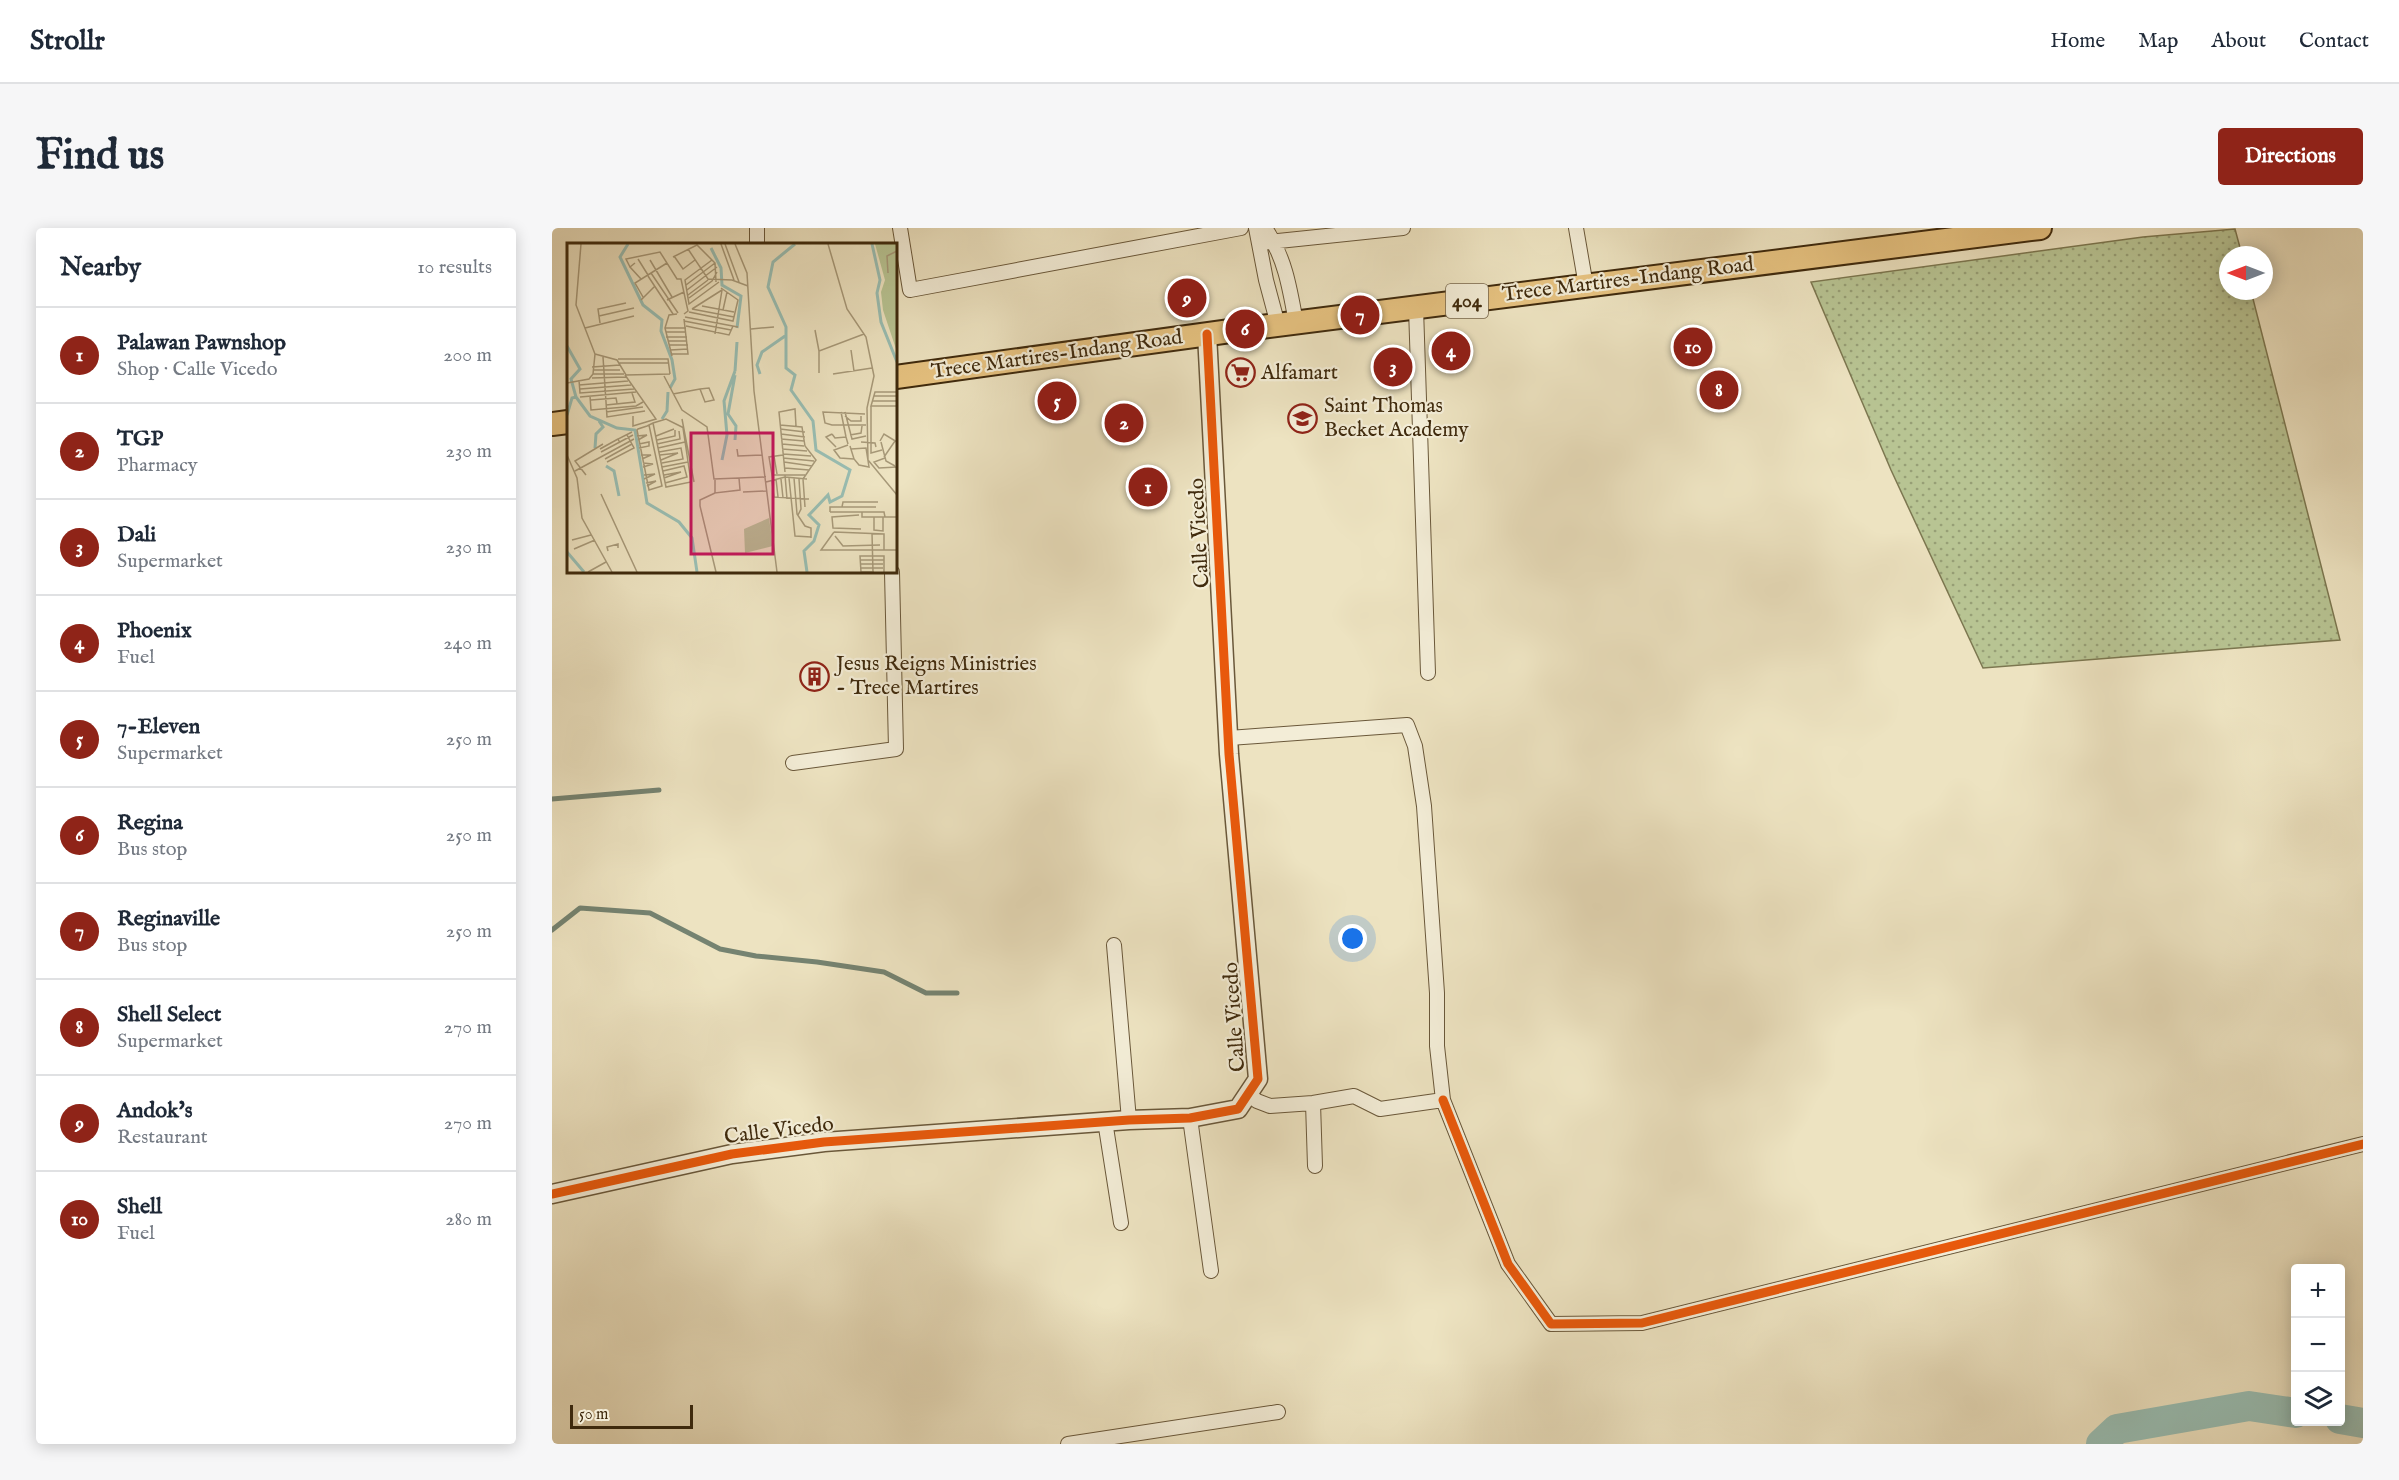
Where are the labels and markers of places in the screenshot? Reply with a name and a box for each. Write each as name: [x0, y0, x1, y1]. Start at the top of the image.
pin: 9: [1168, 276, 1206, 320]
pin: 7: [1340, 292, 1380, 338]
pin: 6: [1226, 306, 1264, 352]
pin: 10: [1674, 324, 1712, 370]
pin: 4: [1432, 328, 1470, 374]
pin: 3: [1374, 344, 1412, 390]
supermarket icon: Alfamart: [1224, 357, 1256, 389]
place label: Alfamart: [1260, 360, 1338, 387]
pin: 8: [1700, 368, 1738, 412]
pin: 5: [1038, 378, 1076, 423]
place label: Saint Thomas Becket Academy: [1324, 393, 1469, 444]
pin: 2: [1104, 400, 1144, 446]
school or university icon: Saint Thomas Becket Academy: [1287, 402, 1319, 434]
pin: 1: [1128, 464, 1168, 510]
place label: Jesus Reigns Ministries - Trece Martires: [834, 651, 1037, 702]
building icon: Jesus Reigns Ministries - Trece Martires: [799, 660, 831, 692]

